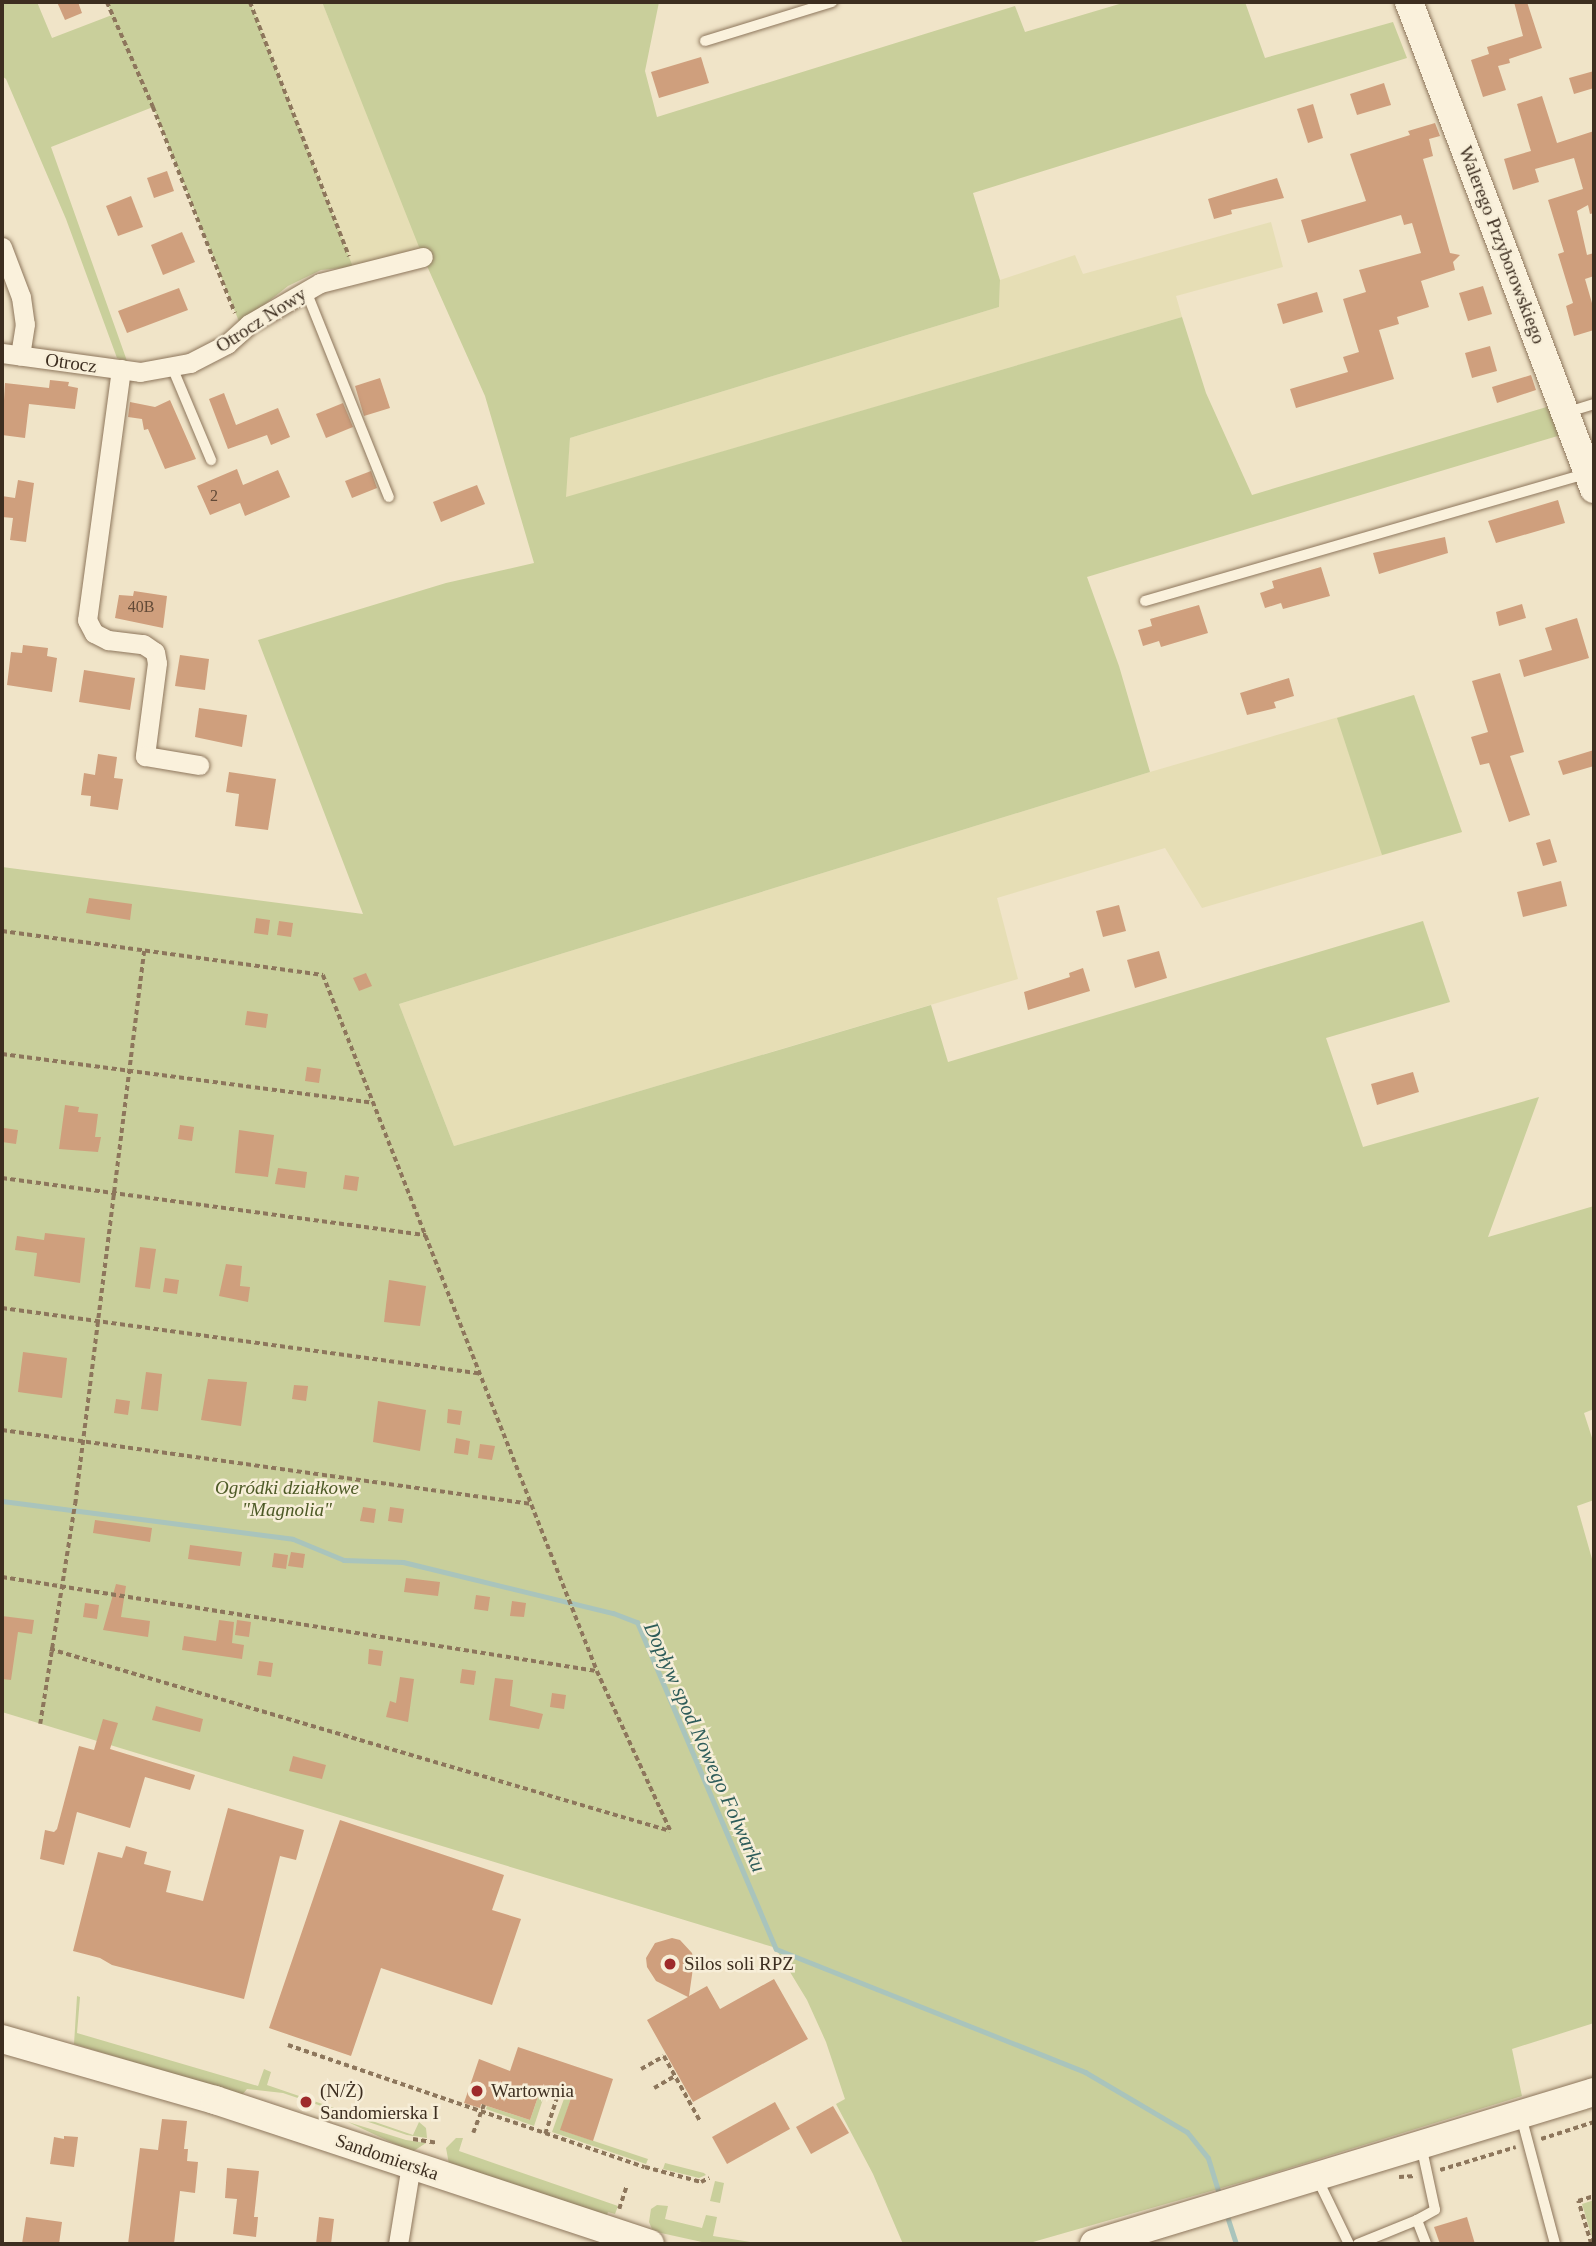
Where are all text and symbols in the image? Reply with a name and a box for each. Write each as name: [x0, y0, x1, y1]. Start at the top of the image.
street label: Walerego Przyborowskiego: [1454, 143, 1550, 347]
street label: Otrocz Nowy: [212, 282, 310, 358]
street label: Otrocz: [44, 348, 98, 378]
house number: 2: [210, 486, 218, 506]
house number: 40B: [128, 597, 154, 617]
park label: Ogródki działkowe "Magnolia": [215, 1477, 359, 1521]
water label: Dopływ spod Nowego Folwarku: [638, 1618, 772, 1876]
place label: Silos soli RPZ: [684, 1953, 794, 1975]
marker: Silos soli RPZ: [662, 1956, 678, 1972]
place label: (N/Ż) Sandomierska I: [320, 2080, 439, 2124]
place label: Wartownia: [491, 2080, 574, 2102]
marker: Wartownia: [469, 2083, 485, 2099]
marker: (N/Ż) Sandomierska I: [298, 2094, 314, 2110]
street label: Sandomierska: [332, 2129, 442, 2185]

